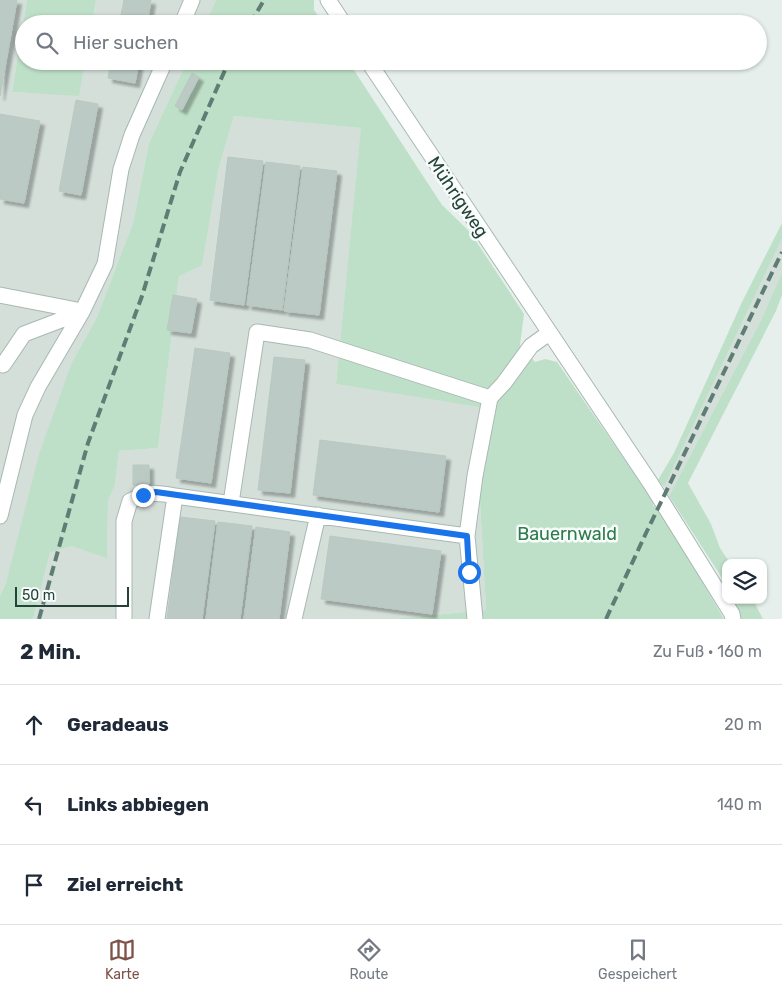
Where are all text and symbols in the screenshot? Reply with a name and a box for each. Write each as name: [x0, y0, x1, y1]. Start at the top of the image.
search box: [15, 15, 767, 70]
icon: search: [33, 29, 61, 57]
text: Hier suchen: [73, 31, 179, 54]
street label: Mührigweg: [423, 152, 493, 242]
route end: [132, 484, 155, 507]
park label: Bauernwald: [517, 523, 617, 545]
map controls: [722, 559, 767, 604]
button: layers: [722, 559, 767, 604]
route start: [458, 561, 481, 584]
scale bar: [15, 584, 129, 607]
text: 50 m: [22, 587, 55, 604]
text: 2 Min.: [20, 639, 81, 664]
text: Zu Fuß · 160 m: [653, 642, 762, 661]
icon: ahead: [20, 711, 48, 739]
text: Geradeaus: [67, 713, 169, 736]
text: 20 m: [724, 715, 762, 734]
icon: left: [20, 791, 48, 819]
text: Links abbiegen: [67, 793, 209, 816]
text: 140 m: [717, 795, 762, 814]
icon: arrive: [20, 871, 48, 899]
text: Ziel erreicht: [67, 873, 183, 896]
tab: Karte: [105, 936, 140, 983]
tab: Route: [349, 936, 388, 983]
tab: Gespeichert: [598, 936, 677, 983]

